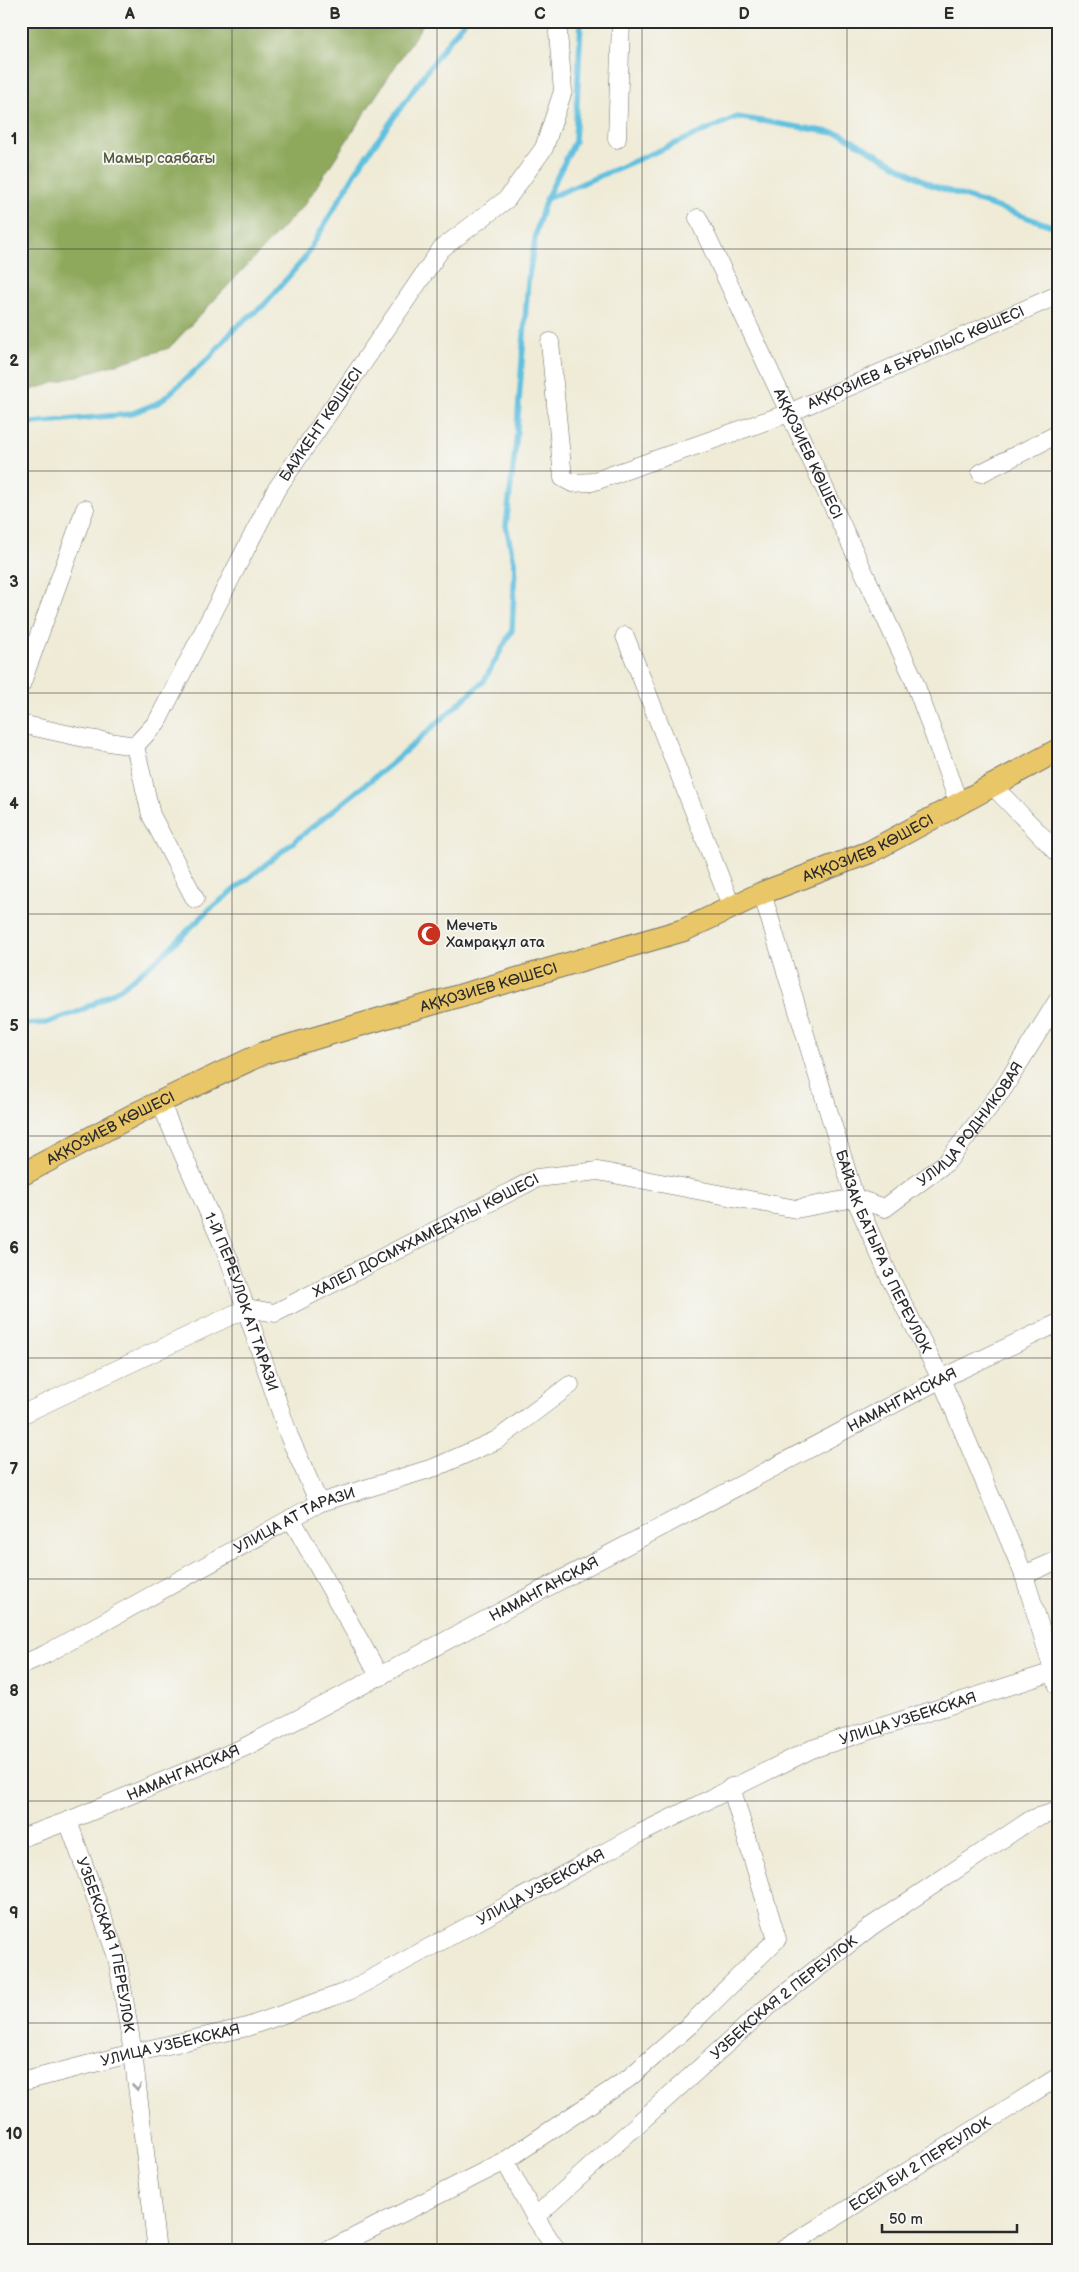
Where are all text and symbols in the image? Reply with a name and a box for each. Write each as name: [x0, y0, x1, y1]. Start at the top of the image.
text: A: [124, 5, 135, 24]
text: B: [329, 5, 341, 24]
text: C: [534, 5, 546, 24]
text: D: [738, 5, 750, 24]
text: E: [944, 5, 954, 24]
text: 1: [11, 130, 17, 149]
park label: Мамыр саябағы: [103, 149, 215, 168]
street label: АҚҚОЗИЕВ 4 БҰРЫЛЫС КӨШЕСІ: [803, 302, 1027, 414]
text: 2: [9, 352, 19, 371]
street label: БАЙКЕНТ КӨШЕСІ: [276, 364, 367, 485]
street label: АҚҚОЗИЕВ КӨШЕСІ: [769, 384, 847, 522]
text: 3: [9, 573, 19, 592]
text: 4: [9, 795, 19, 814]
street label: АҚҚОЗИЕВ КӨШЕСІ: [799, 810, 937, 887]
place label: Мечеть Хамрақұл ата: [446, 916, 545, 952]
mosque icon: Мечеть Хамрақұл ата: [416, 921, 442, 947]
street label: АҚҚОЗИЕВ КӨШЕСІ: [417, 959, 560, 1017]
text: 5: [9, 1017, 19, 1036]
street label: УЛИЦА РОДНИКОВАЯ: [914, 1058, 1028, 1191]
street label: АҚҚОЗИЕВ КӨШЕСІ: [42, 1087, 178, 1170]
street label: БАЙЗАК БАТЫРА 3 ПЕРЕУЛОК: [831, 1148, 935, 1357]
street label: ХАЛЕЛ ДОСМҰХАМЕДҰЛЫ КӨШЕСІ: [310, 1170, 542, 1302]
street label: 1-Й ПЕРЕУЛОК АТ ТАРАЗИ: [200, 1210, 282, 1394]
text: 6: [9, 1239, 19, 1258]
street label: НАМАНГАНСКАЯ: [844, 1364, 960, 1437]
text: 7: [10, 1460, 19, 1479]
street label: УЛИЦА АТ ТАРАЗИ: [231, 1483, 358, 1558]
street label: НАМАНГАНСКАЯ: [486, 1553, 602, 1626]
text: 8: [9, 1682, 19, 1701]
street label: УЛИЦА УЗБЕКСКАЯ: [837, 1688, 979, 1750]
street label: НАМАНГАНСКАЯ: [124, 1741, 243, 1805]
street label: УЛИЦА УЗБЕКСКАЯ: [474, 1845, 608, 1930]
street label: УЗБЕКСКАЯ 1 ПЕРЕУЛОК: [72, 1855, 138, 2034]
text: 9: [9, 1904, 19, 1923]
street label: УЗБЕКСКАЯ 2 ПЕРЕУЛОК: [707, 1932, 862, 2064]
street label: УЛИЦА УЗБЕКСКАЯ: [99, 2020, 242, 2071]
one-way arrow: [131, 2083, 142, 2091]
street label: ЕСЕЙ БИ 2 ПЕРЕУЛОК: [846, 2113, 995, 2216]
text: 10: [6, 2125, 22, 2144]
scale bar: [882, 2202, 1016, 2234]
text: 50 m: [889, 2210, 923, 2229]

